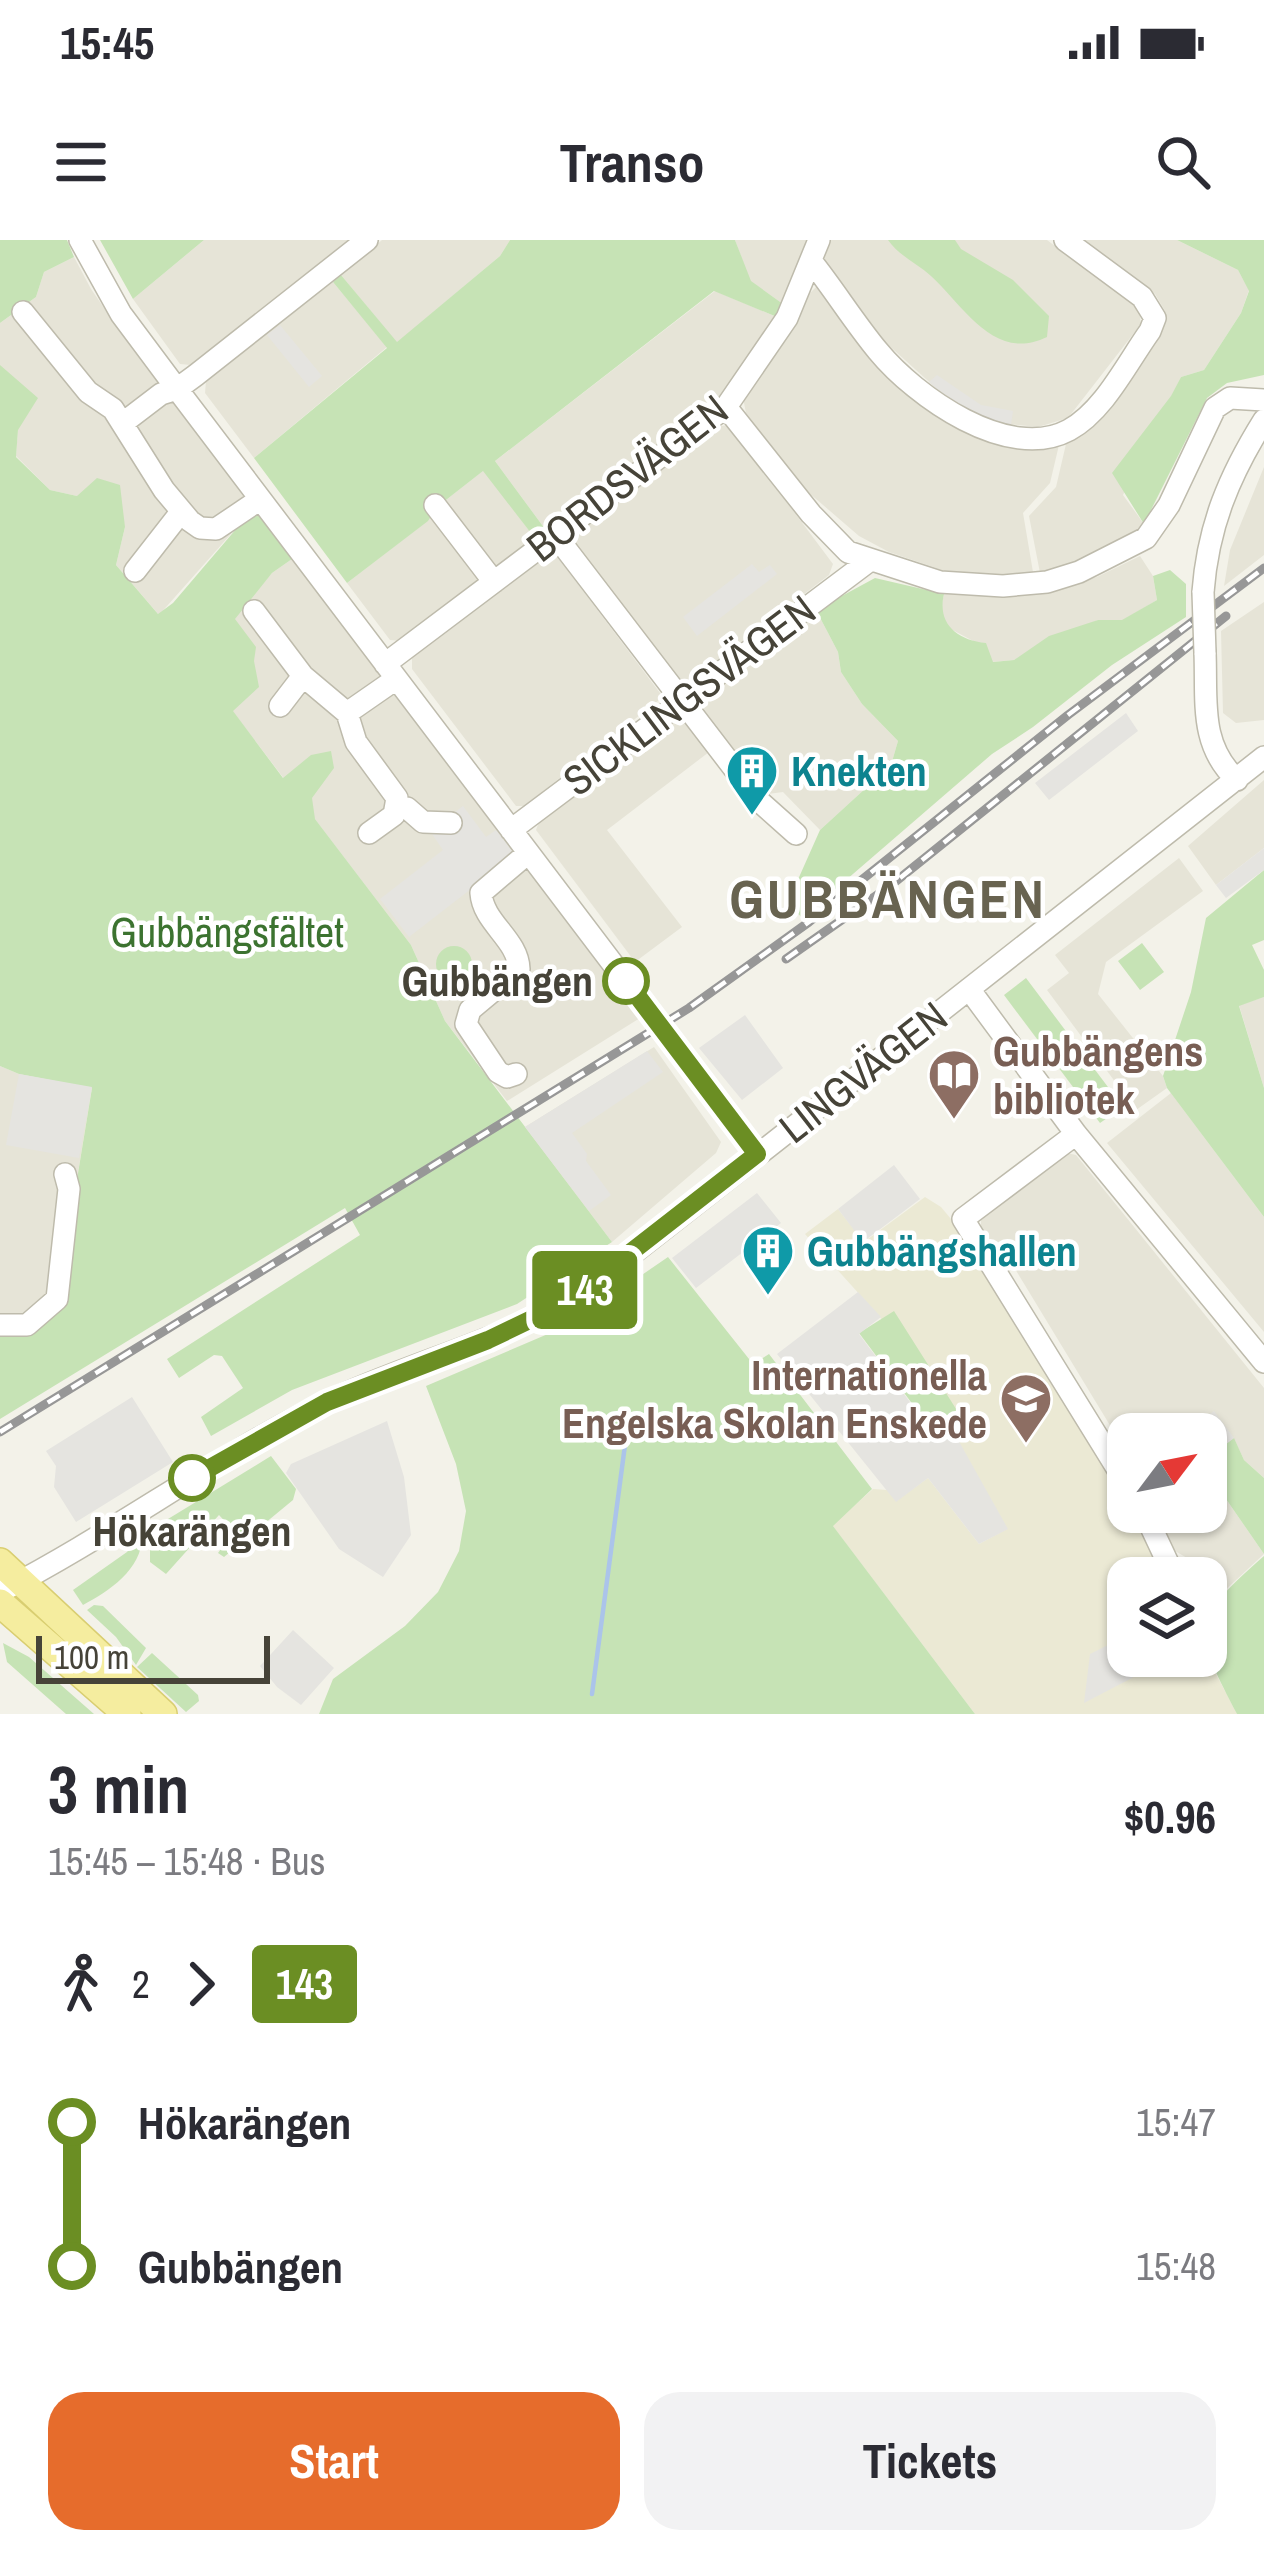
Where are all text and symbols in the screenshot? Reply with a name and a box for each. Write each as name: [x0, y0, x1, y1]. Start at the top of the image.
text: 15:45: [60, 12, 154, 73]
text: Transo: [559, 126, 705, 199]
icon: menu: [48, 129, 114, 195]
icon: search: [1150, 129, 1216, 195]
street label: BORDSVÄGEN: [515, 382, 739, 574]
street label: SICKLINGSVÄGEN: [552, 582, 826, 808]
building icon: Knekten: [724, 743, 780, 817]
place label: Knekten: [791, 743, 927, 799]
district label: GUBBÄNGEN: [729, 862, 1047, 935]
park label: Gubbängsfältet: [110, 904, 344, 960]
place label: Gubbängen: [402, 953, 593, 1009]
marker: Gubbängen: [604, 959, 648, 1003]
street label: LINGVÄGEN: [768, 989, 958, 1155]
place label: Gubbängens bibliotek: [993, 1023, 1204, 1127]
library icon: Gubbängens bibliotek: [926, 1047, 982, 1121]
building icon: Gubbängshallen: [740, 1223, 796, 1297]
place label: Gubbängshallen: [807, 1223, 1077, 1279]
line badge: 143: [516, 1251, 654, 1329]
text: 143: [556, 1262, 614, 1318]
place label: Internationella Engelska Skolan Enskede: [562, 1347, 987, 1451]
school or university icon: Internationella Engelska Skolan Enskede: [998, 1371, 1054, 1445]
north arrow: [1107, 1413, 1227, 1533]
map controls: [1107, 1413, 1227, 1677]
marker: Hökarängen: [170, 1456, 214, 1500]
place label: Hökarängen: [92, 1503, 292, 1559]
button: layers: [1107, 1557, 1227, 1677]
scale bar: [36, 1630, 270, 1683]
text: 100 m: [54, 1635, 129, 1679]
text: 3 min: [48, 1745, 189, 1834]
text: $0.96: [1124, 1786, 1216, 1847]
text: 15:45 – 15:48 · Bus: [48, 1835, 325, 1887]
icon: walk: [48, 1951, 114, 2017]
icon: forward: [168, 1951, 234, 2017]
text: 143: [276, 1956, 333, 2012]
text: 2: [132, 1958, 150, 2010]
text: Hökarängen: [138, 2092, 351, 2153]
text: 15:47: [1136, 2096, 1216, 2148]
text: Gubbängen: [138, 2236, 343, 2297]
text: 15:48: [1136, 2240, 1216, 2292]
button: Start: [48, 2392, 620, 2530]
button: Tickets: [644, 2392, 1216, 2530]

